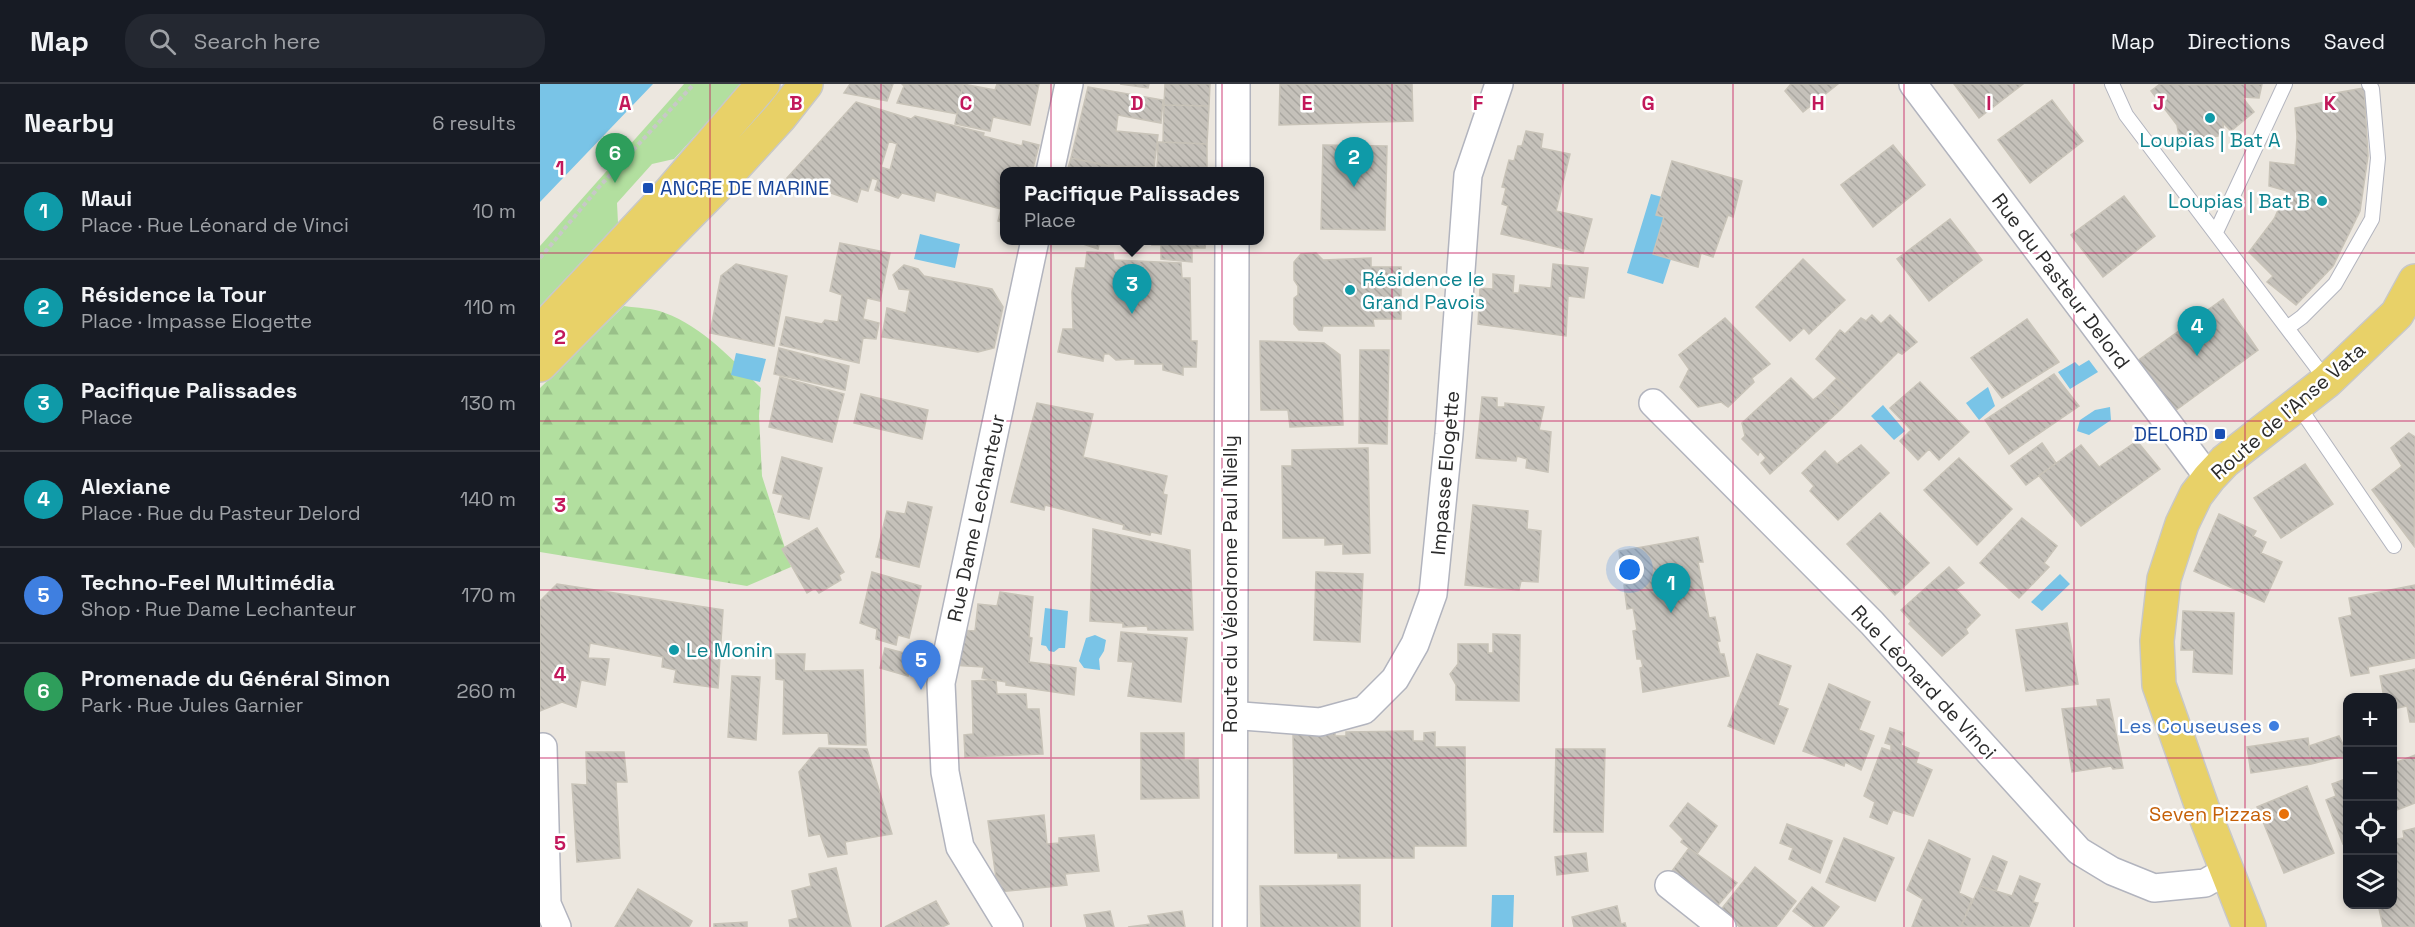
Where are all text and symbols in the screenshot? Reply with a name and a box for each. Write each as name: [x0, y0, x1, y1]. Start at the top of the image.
search box: [125, 14, 545, 68]
text: Map: [30, 23, 89, 59]
icon: search: [146, 25, 179, 58]
text: Search here: [194, 27, 321, 55]
text: Map: [2111, 28, 2155, 55]
text: Directions: [2188, 28, 2291, 55]
text: Saved: [2324, 28, 2385, 55]
text: A: [619, 90, 632, 116]
text: B: [789, 90, 803, 116]
text: C: [960, 90, 973, 116]
text: D: [1130, 90, 1144, 116]
text: E: [1301, 90, 1313, 116]
text: F: [1473, 90, 1484, 116]
text: G: [1641, 90, 1655, 116]
text: H: [1811, 90, 1825, 116]
text: I: [1986, 90, 1992, 116]
text: J: [2153, 90, 2165, 116]
text: K: [2324, 90, 2337, 116]
text: Nearby: [24, 106, 114, 140]
text: 6 results: [432, 110, 516, 136]
marker: Loupias | Bat A: [2203, 111, 2217, 125]
place label: Loupias | Bat A: [2139, 127, 2281, 153]
pin: 6: [596, 134, 634, 183]
pin: 2: [1334, 138, 1374, 187]
text: 1: [555, 155, 565, 181]
popup: [1000, 167, 1264, 245]
place label: ANCRE DE MARINE: [660, 175, 829, 201]
text: Pacifique Palissades: [1024, 179, 1240, 207]
marker: ANCRE DE MARINE: [641, 181, 655, 195]
text: Maui: [81, 184, 132, 212]
street label: Rue du Pasteur Delord: [1986, 188, 2136, 374]
place label: Loupias | Bat B: [2168, 188, 2310, 214]
marker: Loupias | Bat B: [2315, 194, 2329, 208]
text: 1: [39, 198, 48, 224]
text: 10 m: [472, 198, 516, 224]
text: Place: [1024, 207, 1076, 233]
text: Place · Rue Léonard de Vinci: [81, 212, 349, 238]
pin: 3: [1112, 264, 1152, 314]
place label: Résidence le Grand Pavois: [1362, 266, 1485, 315]
text: Résidence la Tour: [81, 280, 267, 308]
marker: Résidence le Grand Pavois: [1343, 283, 1357, 297]
text: 2: [38, 294, 49, 320]
text: 110 m: [464, 294, 516, 320]
pin: 4: [2178, 306, 2216, 356]
text: Place · Impasse Elogette: [81, 308, 312, 334]
text: 2: [554, 324, 566, 350]
street label: Route de l'Anse Vata: [2205, 337, 2371, 485]
text: Pacifique Palissades: [81, 376, 297, 404]
text: 3: [37, 390, 50, 416]
text: 130 m: [460, 390, 516, 416]
street label: Impasse Elogette: [1425, 390, 1465, 556]
text: Place: [81, 404, 133, 430]
street label: Rue Dame Lechanteur: [941, 412, 1011, 624]
place label: DELORD: [2134, 421, 2208, 447]
marker: DELORD: [2213, 427, 2227, 441]
street label: Route du Vélodrome Paul Nielly: [1217, 435, 1243, 733]
text: Alexiane: [81, 472, 171, 500]
text: 4: [37, 486, 50, 512]
text: 140 m: [460, 486, 516, 512]
text: 3: [554, 492, 566, 518]
text: Place · Rue du Pasteur Delord: [81, 500, 361, 526]
your location: [1615, 555, 1644, 584]
pin: 1: [1652, 564, 1690, 613]
text: Techno-Feel Multimédia: [81, 568, 335, 596]
text: 5: [38, 582, 50, 608]
text: 170 m: [461, 582, 516, 608]
text: Shop · Rue Dame Lechanteur: [81, 596, 356, 622]
street label: Rue Léonard de Vinci: [1846, 599, 2002, 765]
place label: Le Monin: [686, 637, 773, 663]
pin: 5: [902, 640, 940, 690]
marker: Le Monin: [667, 643, 681, 657]
text: 4: [554, 661, 567, 687]
text: Promenade du Général Simon: [81, 664, 390, 692]
text: 6: [37, 678, 50, 704]
text: 260 m: [457, 678, 516, 704]
text: Park · Rue Jules Garnier: [81, 692, 303, 718]
map controls: [2343, 693, 2397, 909]
button: +: [2343, 693, 2397, 747]
place label: Les Couseuses: [2119, 713, 2262, 739]
marker: Les Couseuses: [2267, 719, 2281, 733]
button: −: [2343, 747, 2397, 801]
place label: Seven Pizzas: [2149, 801, 2272, 827]
button: locate: [2343, 801, 2397, 855]
marker: Seven Pizzas: [2277, 807, 2291, 821]
text: 5: [554, 830, 566, 856]
button: layers: [2343, 855, 2397, 909]

